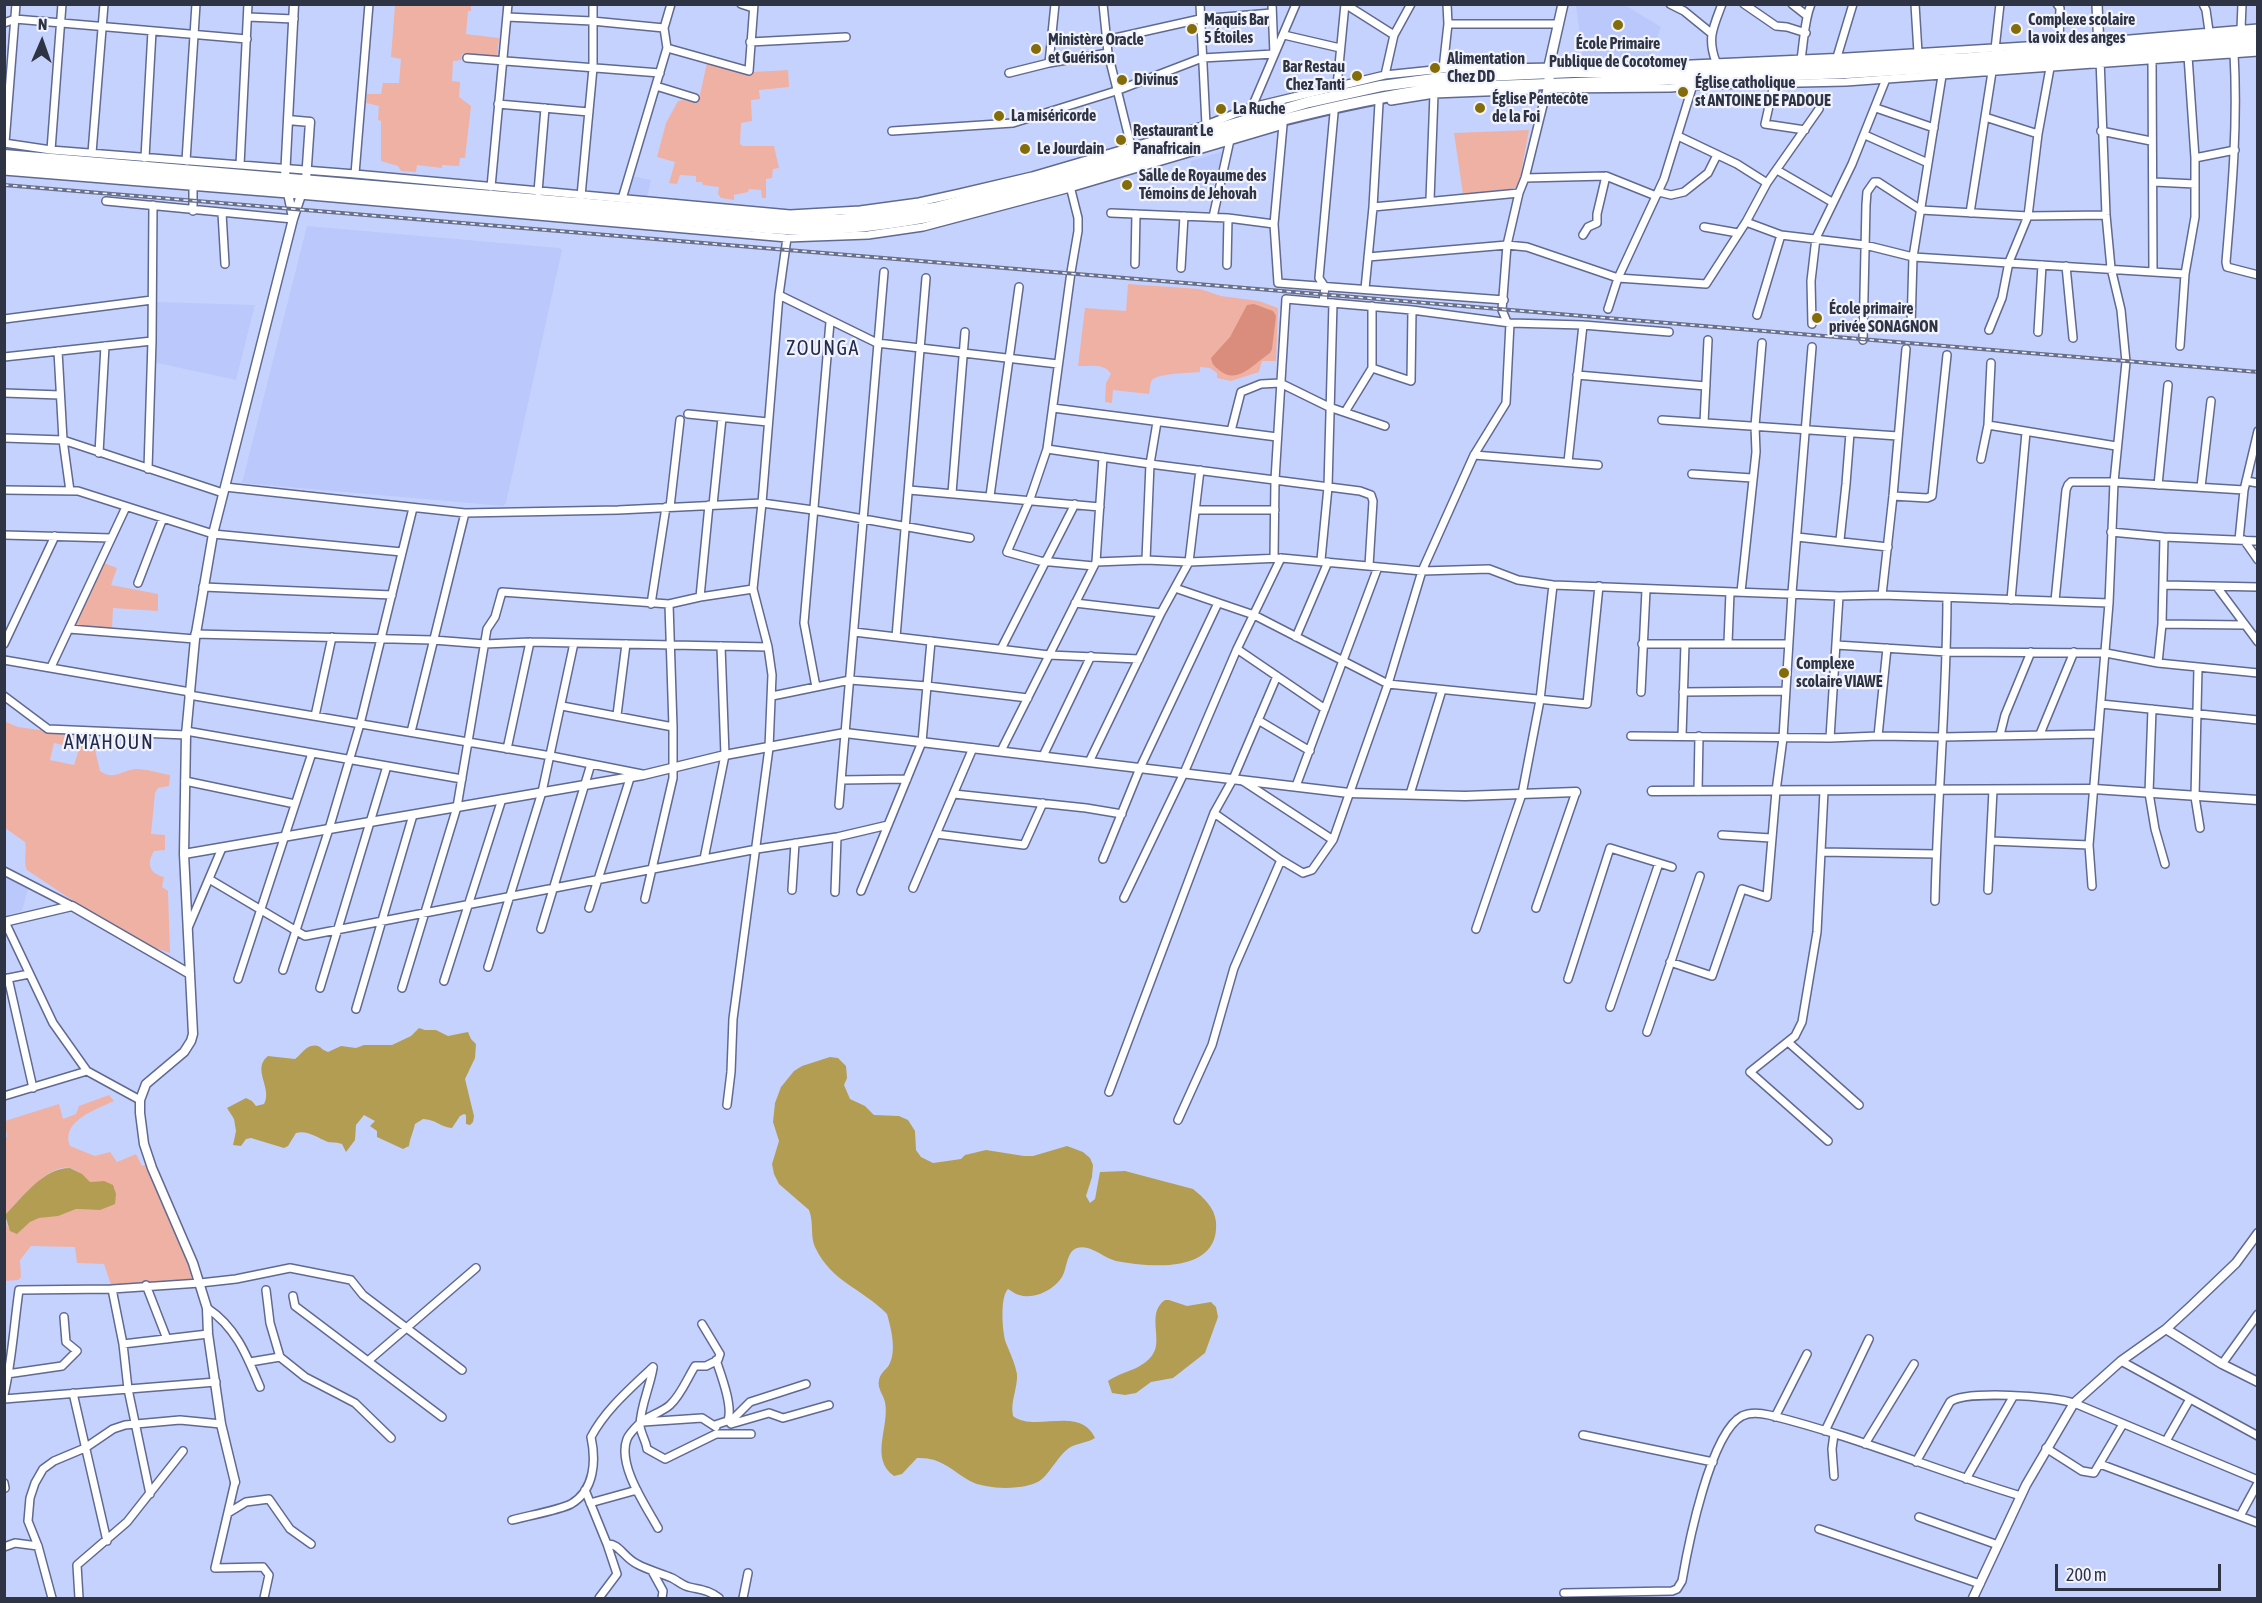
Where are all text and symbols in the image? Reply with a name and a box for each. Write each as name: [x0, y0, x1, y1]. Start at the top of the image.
place label: Maquis Bar 5 Étoiles: [1204, 10, 1269, 48]
place label: Complexe scolaire la voix des anges: [2028, 10, 2135, 48]
north arrow: [12, 12, 72, 72]
text: N: [38, 15, 48, 33]
marker: École Primaire Publique de Cocotomey: [1611, 18, 1625, 32]
marker: Maquis Bar 5 Étoiles: [1185, 22, 1199, 36]
marker: Complexe scolaire la voix des anges: [2009, 22, 2023, 36]
place label: Ministère Oracle et Guérison: [1048, 30, 1144, 68]
place label: École Primaire Publique de Cocotomey: [1549, 34, 1687, 72]
marker: Ministère Oracle et Guérison: [1029, 42, 1043, 56]
place label: Alimentation Chez DD: [1447, 49, 1525, 87]
place label: Bar Restau Chez Tanti: [1282, 57, 1345, 95]
marker: Alimentation Chez DD: [1428, 61, 1442, 75]
marker: Bar Restau Chez Tanti: [1350, 69, 1364, 83]
place label: Divinus: [1134, 70, 1178, 90]
marker: Divinus: [1115, 73, 1129, 87]
place label: Église catholique st ANTOINE DE PADOUE: [1695, 73, 1831, 111]
marker: Église catholique st ANTOINE DE PADOUE: [1676, 85, 1690, 99]
place label: Église Pentecôte de la Foi: [1492, 89, 1588, 127]
place label: La Ruche: [1233, 99, 1285, 119]
marker: Église Pentecôte de la Foi: [1473, 101, 1487, 115]
marker: La Ruche: [1214, 102, 1228, 116]
place label: La miséricorde: [1011, 106, 1096, 126]
marker: La miséricorde: [992, 109, 1006, 123]
place label: Restaurant Le Panafricain: [1133, 121, 1214, 159]
marker: Restaurant Le Panafricain: [1114, 133, 1128, 147]
place label: Le Jourdain: [1037, 139, 1104, 159]
marker: Le Jourdain: [1018, 142, 1032, 156]
place label: Salle de Royaume des Témoins de Jehovah: [1139, 166, 1266, 204]
marker: Salle de Royaume des Témoins de Jehovah: [1120, 178, 1134, 192]
place label: École primaire privée SONAGNON: [1829, 299, 1938, 337]
marker: École primaire privée SONAGNON: [1810, 311, 1824, 325]
district label: ZOUNGA: [786, 337, 860, 361]
place label: Complexe scolaire VIAWE: [1796, 654, 1882, 692]
marker: Complexe scolaire VIAWE: [1777, 666, 1791, 680]
district label: AMAHOUN: [64, 731, 154, 755]
scale bar: [2058, 1552, 2224, 1590]
text: 200 m: [2066, 1564, 2107, 1585]

